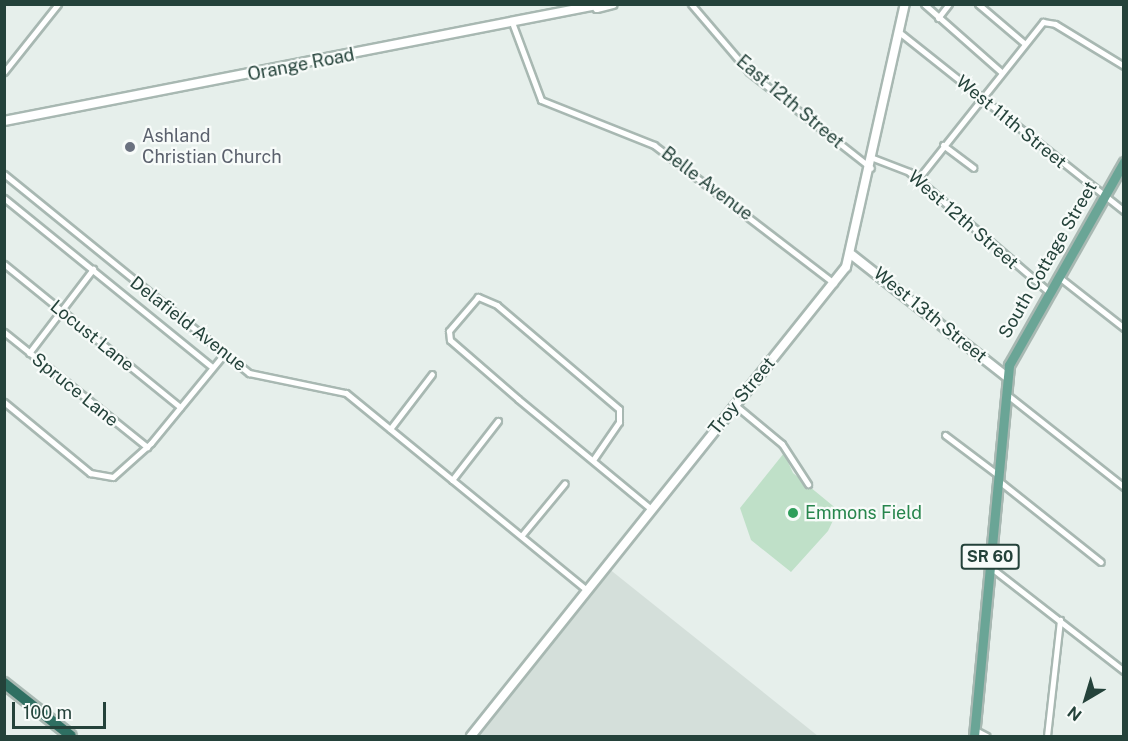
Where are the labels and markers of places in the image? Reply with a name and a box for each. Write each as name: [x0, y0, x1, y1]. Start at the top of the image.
place label: Ashland Christian Church: [142, 126, 282, 168]
marker: Ashland Christian Church: [123, 140, 137, 154]
place label: Emmons Field: [805, 502, 922, 524]
marker: Emmons Field: [786, 506, 800, 520]

